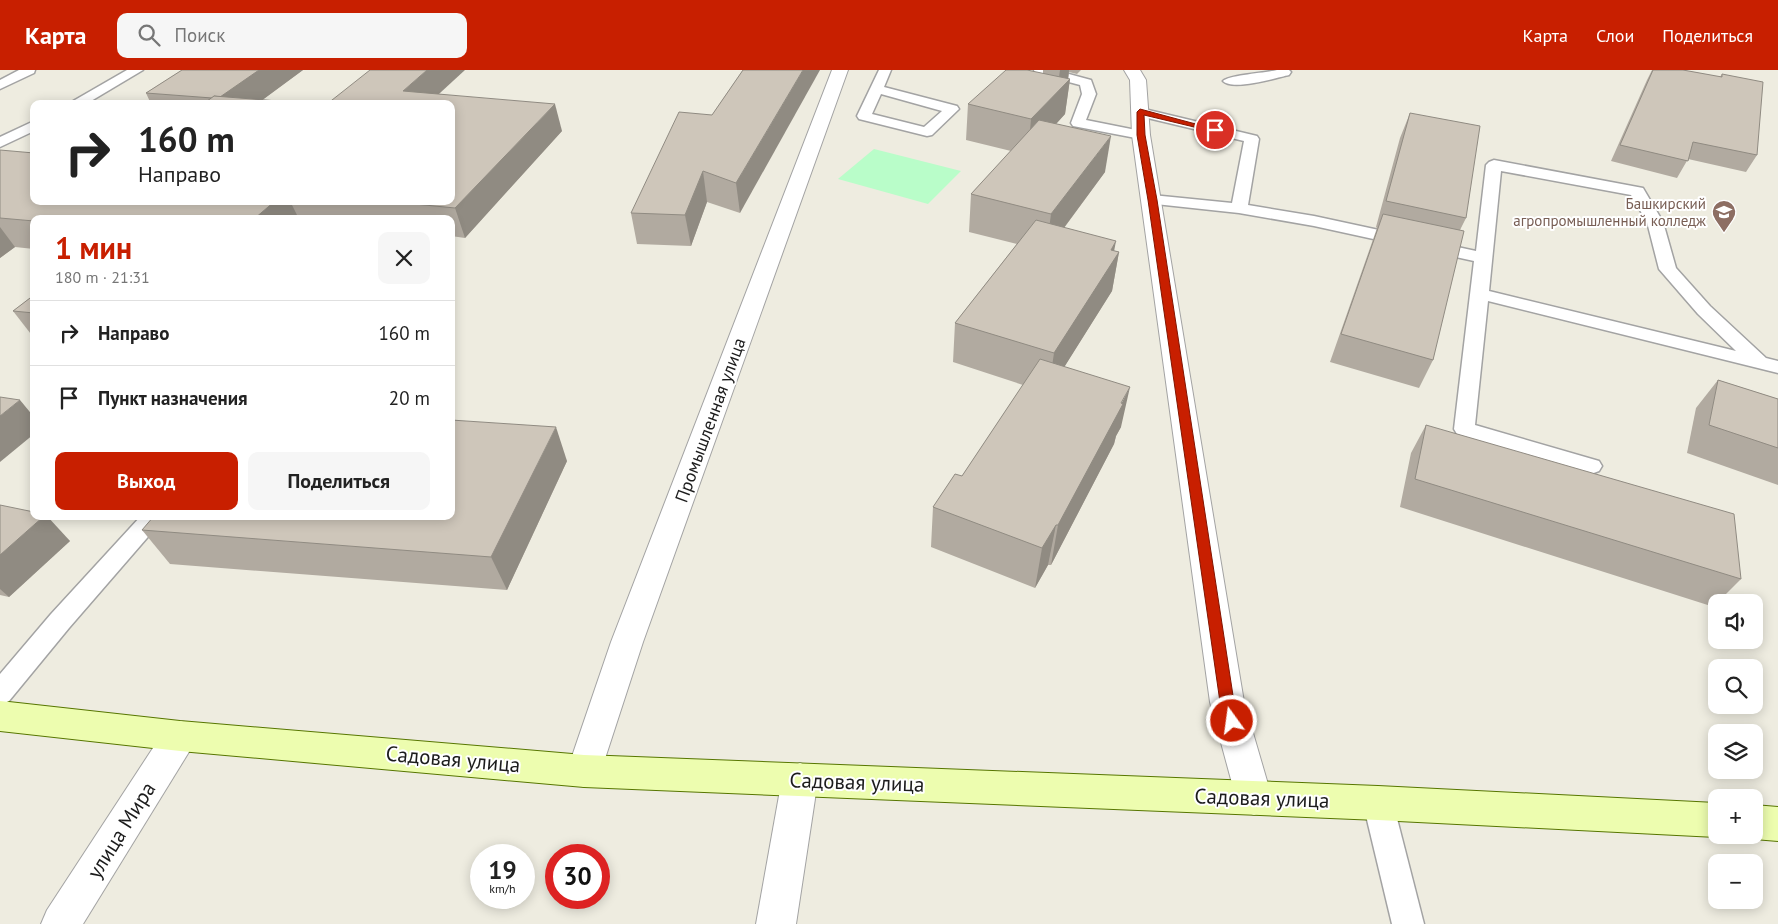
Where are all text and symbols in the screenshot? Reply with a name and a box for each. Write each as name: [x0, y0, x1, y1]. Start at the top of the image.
search box: [117, 13, 467, 58]
text: Карта: [25, 20, 87, 51]
icon: search: [135, 21, 163, 49]
text: Поиск: [175, 23, 225, 47]
text: Карта: [1523, 24, 1568, 47]
text: Слои: [1596, 24, 1634, 47]
text: Поделиться: [1662, 24, 1753, 47]
pin: [1194, 109, 1236, 151]
text: 160 m: [138, 116, 235, 162]
icon: arrive: [1201, 116, 1229, 144]
icon: right: [55, 120, 120, 185]
text: Направо: [138, 160, 221, 188]
place label: Башкирский агропромышленный колледж: [1513, 194, 1706, 230]
school or university icon: Башкирский агропромышленный колледж: [1711, 199, 1737, 233]
text: 1 мин: [55, 228, 132, 267]
button: close: [378, 232, 430, 284]
text: 180 m · 21:31: [55, 267, 150, 287]
icon: right: [55, 319, 83, 347]
text: Направо: [98, 321, 169, 345]
text: 160 m: [378, 321, 430, 345]
street label: Промышленная улица: [669, 334, 751, 506]
icon: arrive: [55, 384, 83, 412]
text: Пункт назначения: [98, 386, 248, 410]
text: 20 m: [389, 386, 430, 410]
button: Выход: [55, 452, 238, 510]
button: Поделиться: [248, 452, 430, 510]
map controls: [1708, 594, 1763, 909]
button: sound: [1708, 594, 1763, 649]
button: search: [1708, 659, 1763, 714]
position arrow: [1205, 694, 1257, 746]
button: layers: [1708, 724, 1763, 779]
street label: Садовая улица: [385, 740, 521, 778]
street label: Садовая улица: [789, 766, 925, 798]
street label: улица Мира: [81, 777, 161, 883]
street label: Садовая улица: [1194, 782, 1330, 814]
button: +: [1708, 789, 1763, 844]
speed limit sign: 30: [545, 844, 610, 909]
text: 19: [488, 854, 517, 886]
button: −: [1708, 854, 1763, 909]
text: km/h: [489, 881, 516, 896]

